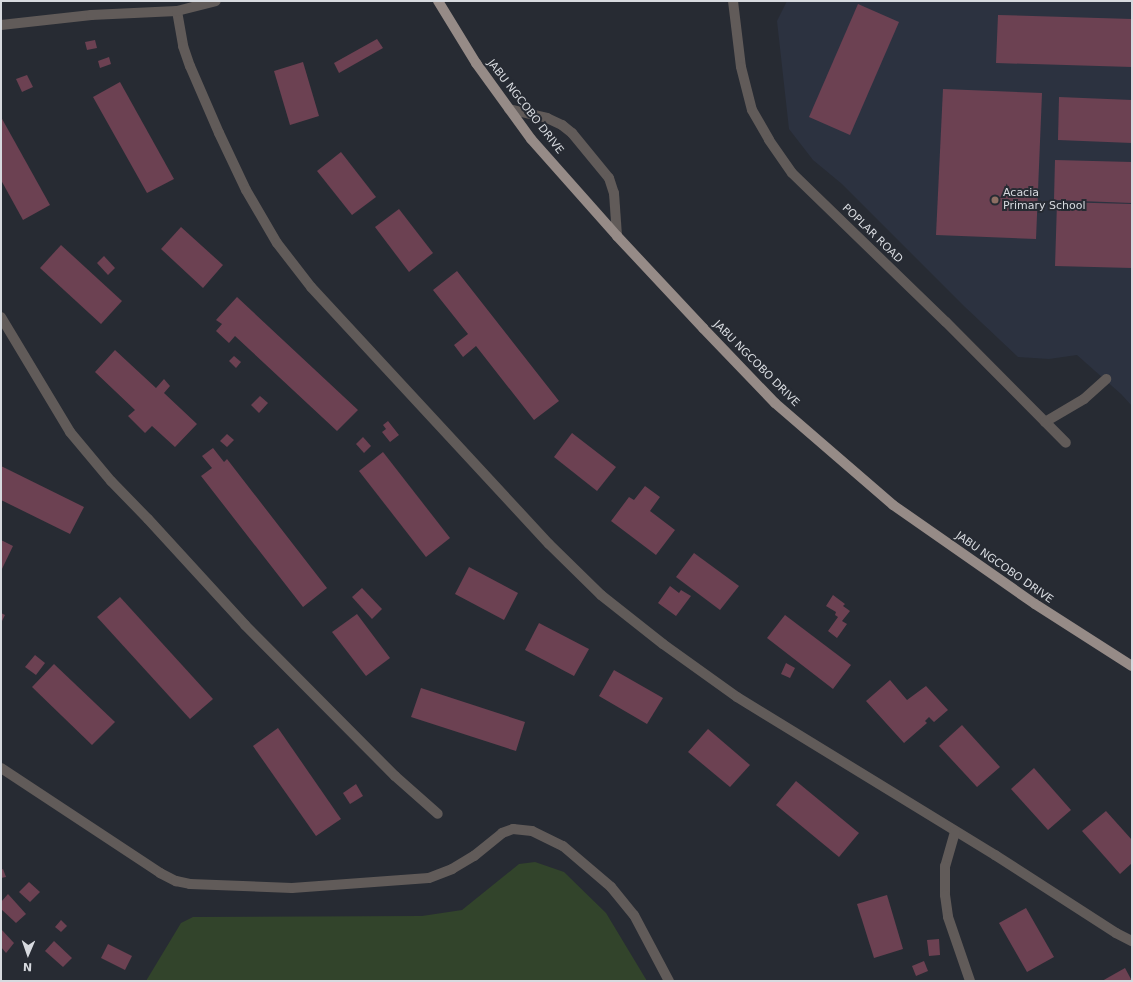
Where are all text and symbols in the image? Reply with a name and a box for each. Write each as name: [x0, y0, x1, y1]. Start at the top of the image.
street label: JABU NGCOBO DRIVE: [484, 57, 566, 157]
place label: Acacia Primary School: [1003, 187, 1086, 213]
marker: Acacia Primary School: [990, 195, 1000, 205]
street label: POPLAR ROAD: [839, 202, 905, 266]
street label: JABU NGCOBO DRIVE: [710, 318, 802, 410]
street label: JABU NGCOBO DRIVE: [953, 529, 1055, 607]
north arrow: [8, 934, 48, 974]
text: N: [23, 960, 32, 973]

